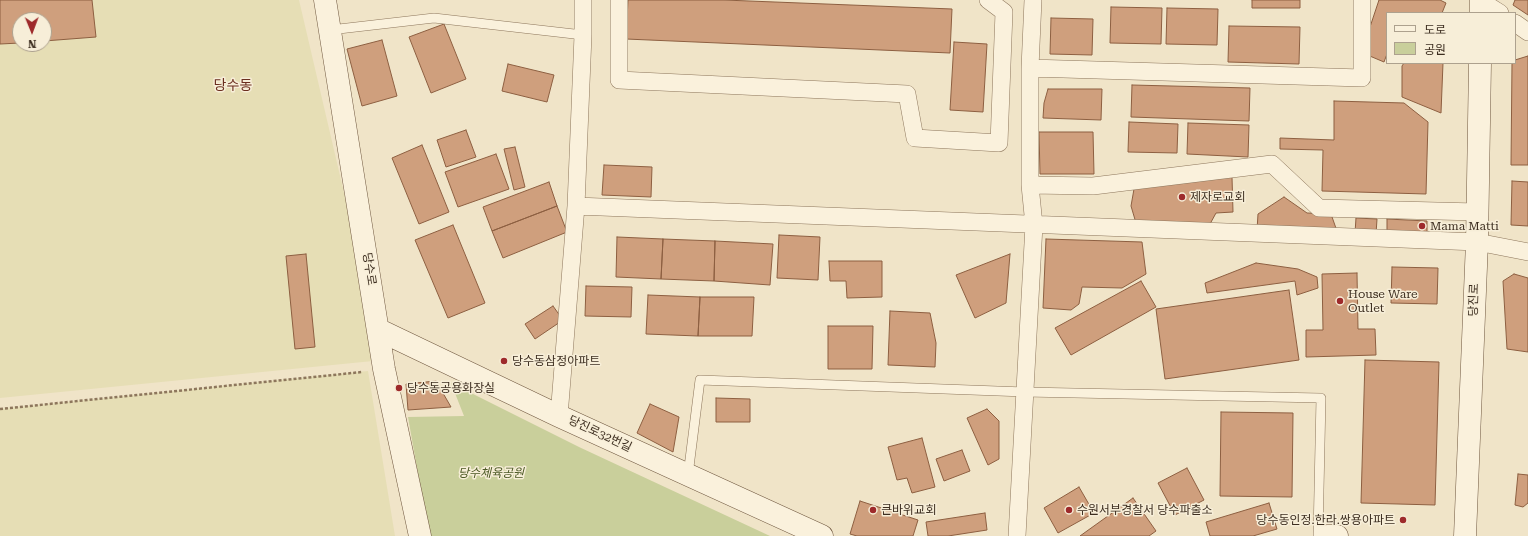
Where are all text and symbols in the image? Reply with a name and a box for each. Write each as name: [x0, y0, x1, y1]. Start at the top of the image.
north arrow: [12, 12, 52, 52]
legend: [1386, 12, 1516, 64]
text: 도로: [1424, 23, 1446, 37]
text: N: [28, 37, 37, 50]
text: 공원: [1424, 43, 1446, 57]
district label: 당수동: [214, 78, 252, 94]
place label: 제자로교회: [1190, 190, 1245, 204]
marker: 제자로교회: [1177, 192, 1187, 202]
place label: Mama Matti: [1430, 219, 1499, 233]
marker: Mama Matti: [1417, 221, 1427, 231]
street label: 당수로: [359, 252, 379, 286]
street label: 당진로: [1466, 283, 1482, 317]
place label: House Ware Outlet: [1348, 287, 1418, 315]
marker: House Ware Outlet: [1335, 296, 1345, 306]
place label: 당수동삼정아파트: [512, 354, 600, 368]
marker: 당수동삼정아파트: [499, 356, 509, 366]
place label: 당수동공용화장실: [407, 381, 495, 395]
marker: 당수동공용화장실: [394, 383, 404, 393]
street label: 당진로32번길: [566, 413, 634, 455]
park label: 당수체육공원: [458, 466, 524, 480]
place label: 큰바위교회: [881, 503, 936, 517]
place label: 수원서부경찰서 당수파출소: [1077, 503, 1213, 517]
marker: 큰바위교회: [868, 505, 878, 515]
marker: 수원서부경찰서 당수파출소: [1064, 505, 1074, 515]
place label: 당수동인정.한라.쌍용아파트: [1256, 513, 1395, 527]
marker: 당수동인정.한라.쌍용아파트: [1398, 515, 1408, 525]

